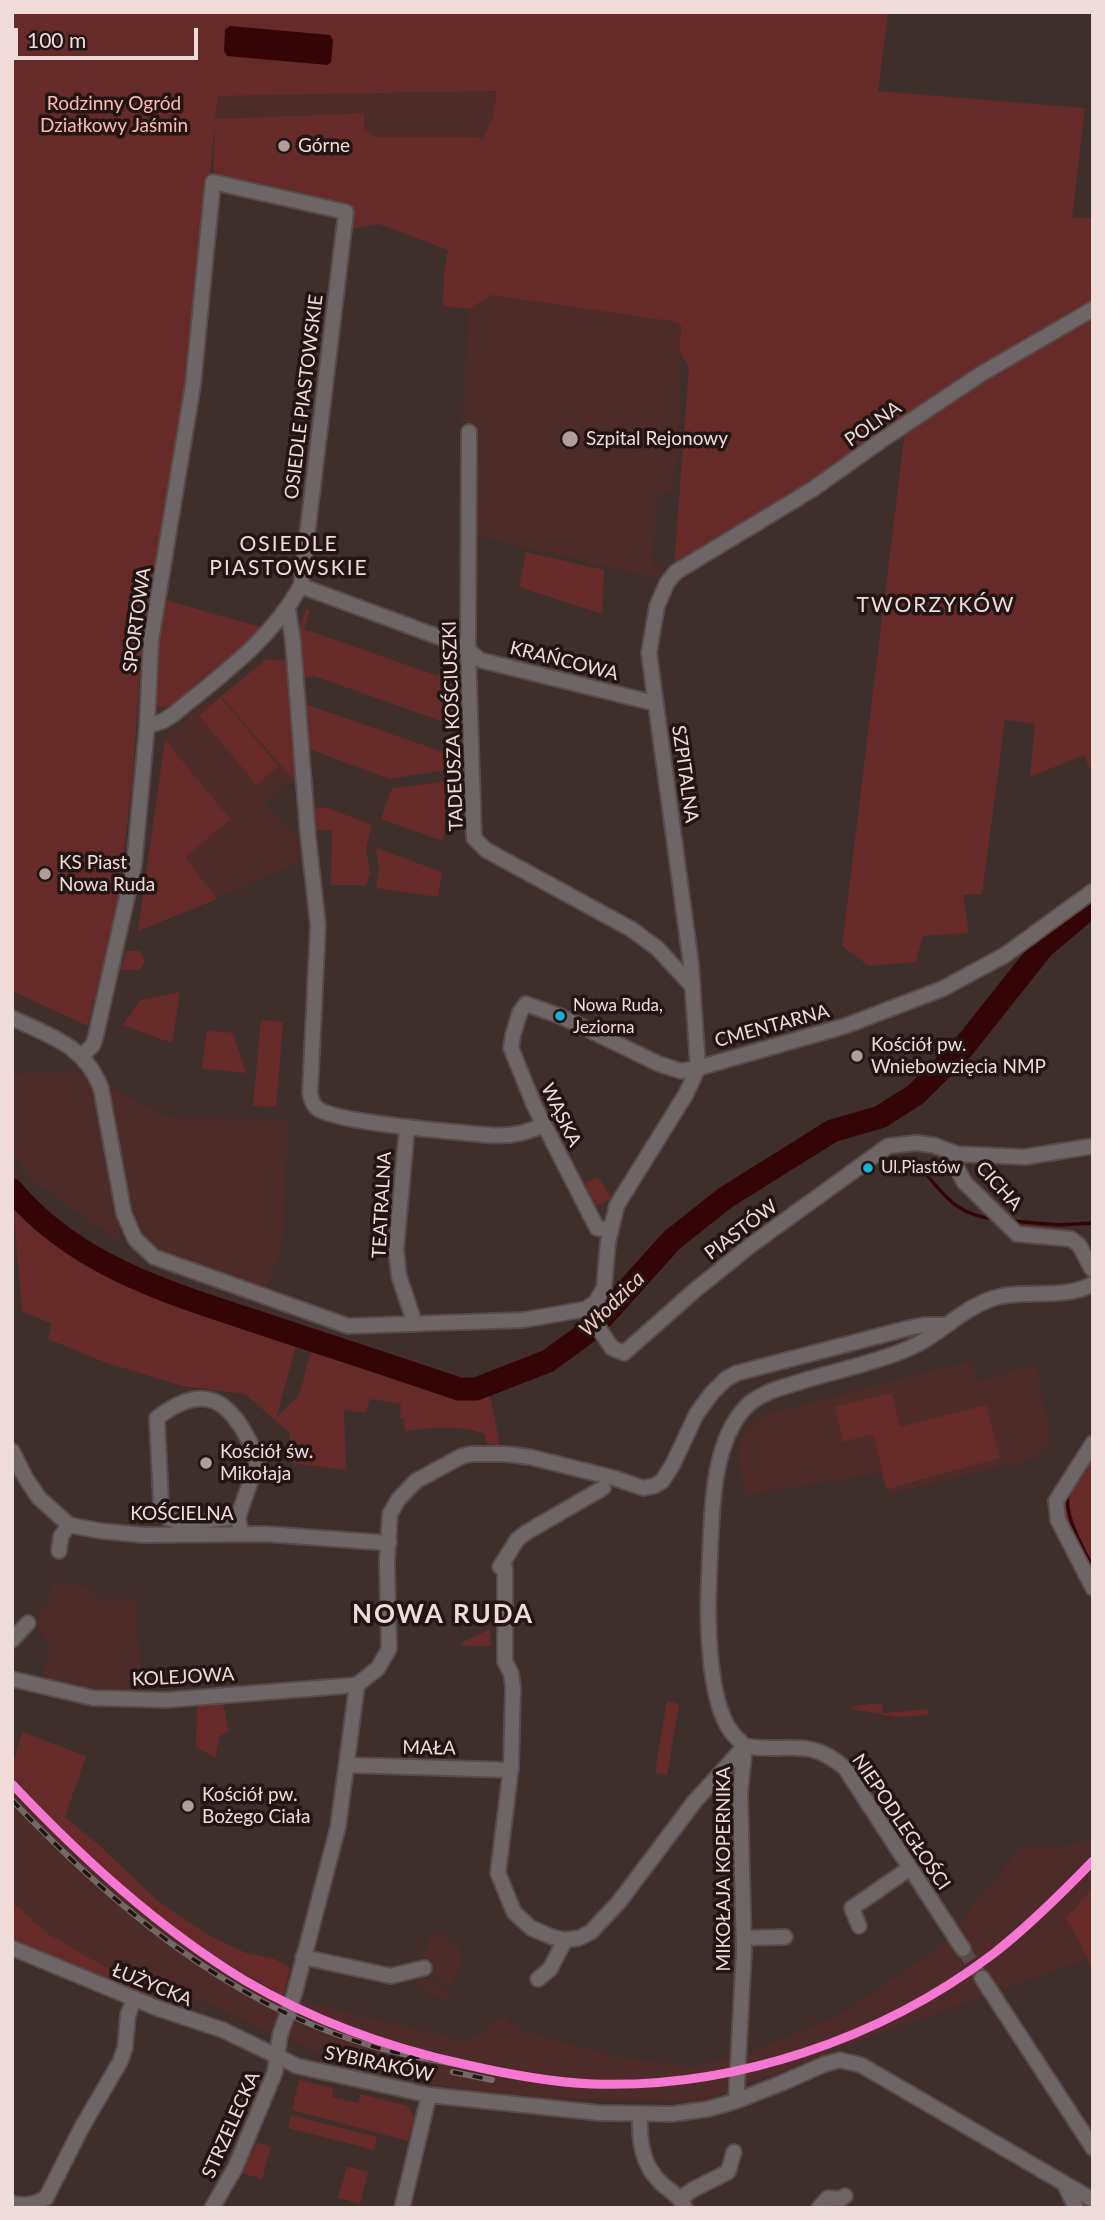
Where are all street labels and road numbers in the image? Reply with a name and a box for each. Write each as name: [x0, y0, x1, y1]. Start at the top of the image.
street label: OSIEDLE PIASTOWSKIE: [280, 293, 328, 501]
street label: POLNA: [840, 396, 906, 452]
street label: SPORTOWA: [118, 566, 156, 674]
street label: TADEUSZA KOŚCIUSZKI: [438, 620, 468, 832]
street label: KRAŃCOWA: [507, 637, 621, 685]
street label: SZPITALNA: [667, 724, 703, 824]
street label: CMENTARNA: [712, 1000, 832, 1052]
street label: WĄSKA: [536, 1080, 586, 1150]
street label: TEATRALNA: [368, 1151, 396, 1259]
street label: CICHA: [971, 1157, 1027, 1215]
street label: PIASTÓW: [700, 1195, 782, 1265]
street label: KOŚCIELNA: [130, 1503, 234, 1525]
street label: KOLEJOWA: [131, 1663, 235, 1691]
street label: MAŁA: [402, 1736, 456, 1760]
street label: NIEPODLEGŁOŚCI: [847, 1750, 955, 1894]
street label: MIKOŁAJA KOPERNIKA: [713, 1767, 735, 1971]
street label: ŁUŻYCKA: [109, 1959, 195, 2011]
street label: SYBIRAKÓW: [322, 2041, 436, 2087]
street label: STRZELECKA: [197, 2068, 265, 2182]

